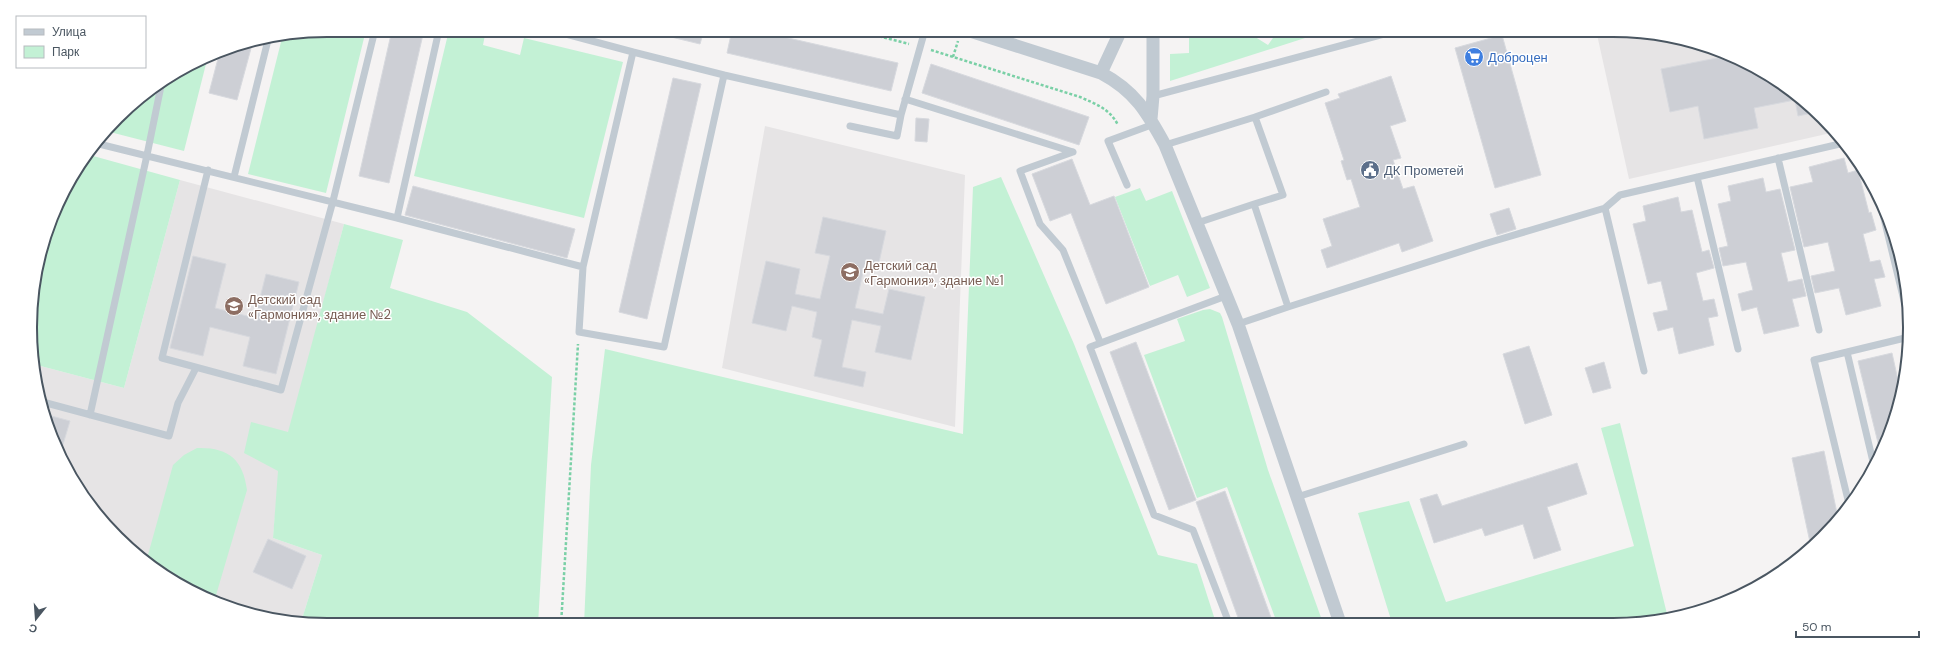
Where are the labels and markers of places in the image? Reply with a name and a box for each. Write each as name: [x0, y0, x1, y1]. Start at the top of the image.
supermarket icon: Доброцен: [1463, 46, 1485, 68]
place label: Доброцен: [1488, 49, 1548, 66]
public building icon: ДК Прометей: [1359, 159, 1381, 181]
place label: ДК Прометей: [1384, 162, 1464, 179]
place label: Детский сад «Гармония», здание №1: [864, 257, 1004, 289]
school or university icon: Детский сад «Гармония», здание №1: [839, 261, 861, 283]
place label: Детский сад «Гармония», здание №2: [248, 291, 391, 323]
school or university icon: Детский сад «Гармония», здание №2: [223, 295, 245, 317]

